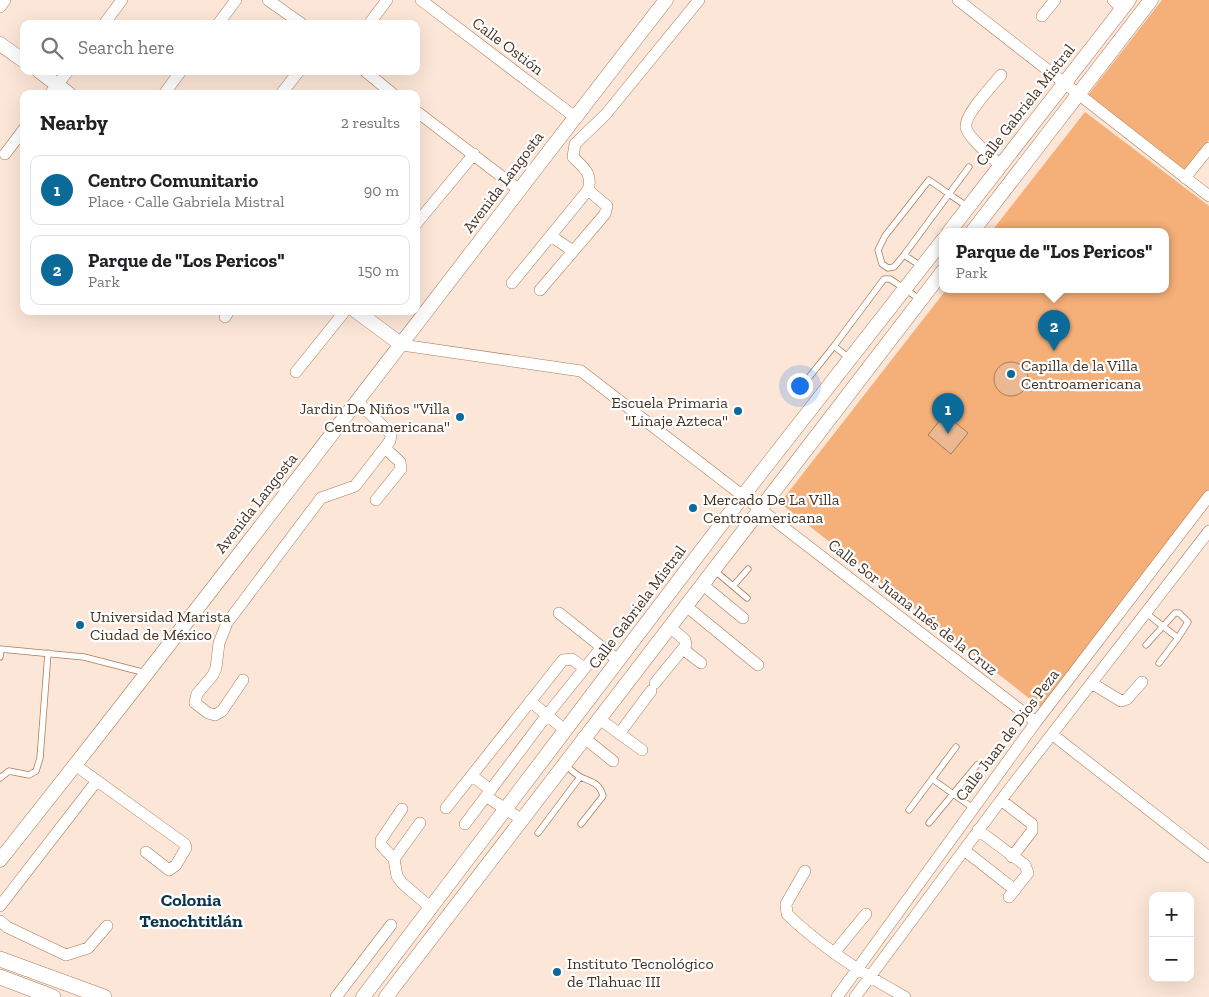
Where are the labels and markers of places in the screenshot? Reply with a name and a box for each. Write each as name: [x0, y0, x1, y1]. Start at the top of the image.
pin: 2: [1038, 310, 1070, 351]
place label: Capilla de la Villa Centroamericana: [1021, 356, 1141, 393]
marker: Capilla de la Villa Centroamericana: [1005, 368, 1017, 380]
place label: Escuela Primaria "Linaje Azteca": [611, 393, 728, 430]
pin: 1: [932, 393, 964, 434]
place label: Jardin De Niños "Villa Centroamericana": [299, 399, 450, 436]
marker: Escuela Primaria "Linaje Azteca": [732, 405, 744, 417]
marker: Jardin De Niños "Villa Centroamericana": [454, 411, 466, 423]
place label: Mercado De La Villa Centroamericana: [703, 490, 840, 527]
marker: Mercado De La Villa Centroamericana: [687, 502, 699, 514]
place label: Universidad Marista Ciudad de México: [90, 607, 231, 644]
marker: Universidad Marista Ciudad de México: [74, 619, 86, 631]
place label: Instituto Tecnológico de Tlahuac III: [567, 954, 714, 991]
marker: Instituto Tecnológico de Tlahuac III: [551, 966, 563, 978]

